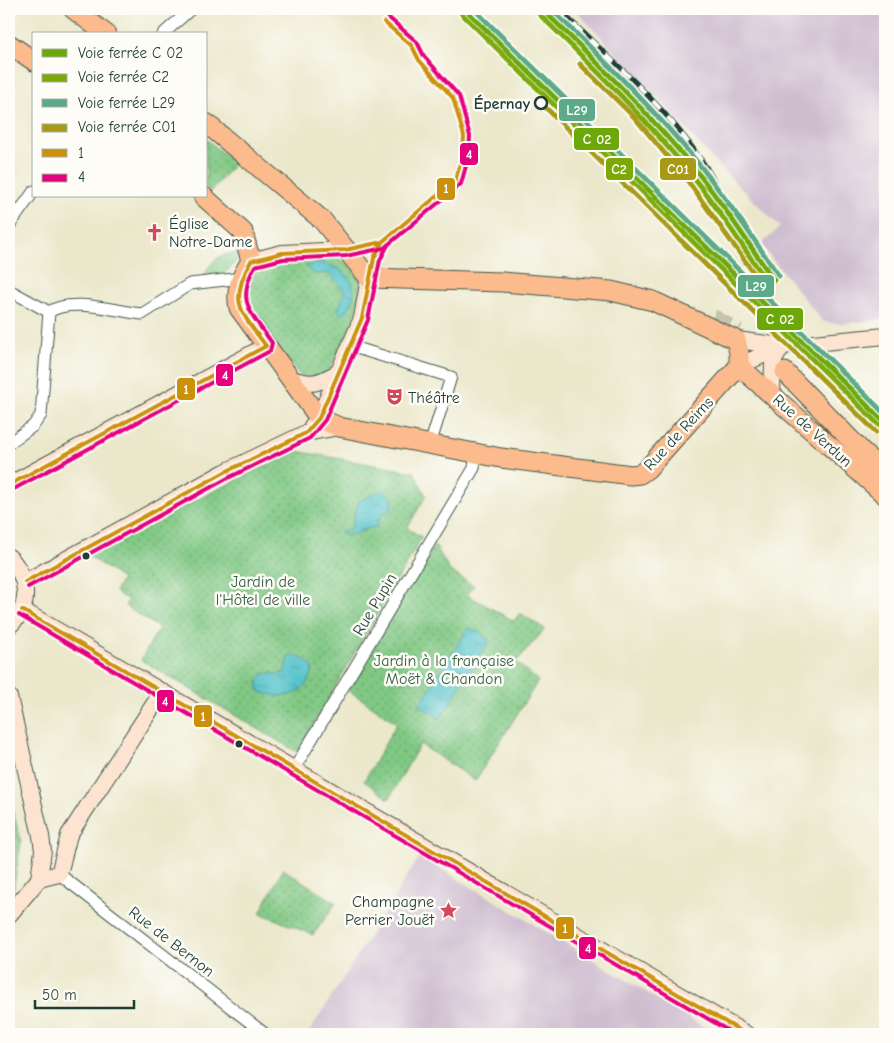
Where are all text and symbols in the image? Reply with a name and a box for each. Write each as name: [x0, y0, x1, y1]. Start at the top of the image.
legend: [32, 32, 208, 198]
text: Voie ferrée C 02: [78, 44, 183, 62]
text: Voie ferrée C2: [78, 68, 169, 86]
text: Voie ferrée L29: [78, 94, 175, 112]
place label: Épernay: [474, 94, 531, 113]
marker: Épernay: [534, 96, 548, 110]
line badge: L29: [558, 98, 596, 122]
text: L29: [566, 102, 588, 119]
text: Voie ferrée C01: [78, 118, 176, 136]
line badge: C 02: [573, 127, 620, 151]
text: C 02: [583, 131, 611, 148]
line badge: 4: [459, 142, 479, 166]
text: 1: [78, 144, 84, 162]
text: 4: [466, 146, 473, 163]
line badge: C2: [605, 157, 634, 181]
line badge: C01: [659, 157, 697, 181]
text: C2: [611, 161, 627, 178]
text: C01: [667, 161, 689, 178]
text: 4: [78, 168, 85, 186]
line badge: 1: [436, 177, 456, 201]
text: 1: [443, 180, 449, 197]
place label: Église Notre-Dame: [169, 214, 253, 251]
church icon: Église Notre-Dame: [145, 222, 165, 242]
line badge: L29: [737, 274, 775, 298]
text: L29: [745, 278, 767, 295]
line badge: C 02: [756, 307, 804, 331]
text: C 02: [766, 311, 794, 328]
line badge: 4: [215, 363, 234, 387]
text: 4: [222, 367, 229, 384]
line badge: 1: [176, 377, 196, 401]
text: 1: [183, 381, 189, 398]
theatre icon: Théâtre: [384, 387, 404, 407]
place label: Théâtre: [408, 389, 460, 407]
street label: Rue de Verdun: [769, 391, 855, 471]
street label: Rue de Reims: [640, 393, 718, 474]
unlabelled marker: [81, 551, 91, 561]
street label: Rue Pupin: [349, 570, 400, 639]
park label: Jardin de l'Hôtel de ville: [216, 573, 310, 609]
park label: Jardin à la française Moët & Chandon: [374, 652, 514, 688]
line badge: 4: [156, 689, 175, 713]
text: 4: [162, 693, 169, 710]
line badge: 1: [193, 704, 213, 728]
text: 1: [200, 708, 206, 725]
unlabelled marker: [234, 739, 244, 749]
place label: Champagne Perrier Jouët: [345, 893, 434, 929]
place icon: Champagne Perrier Jouët: [438, 900, 458, 920]
street label: Rue de Bernon: [125, 903, 218, 981]
line badge: 1: [555, 916, 575, 940]
text: 1: [562, 920, 568, 937]
line badge: 4: [578, 936, 597, 960]
text: 4: [585, 940, 592, 957]
scale bar: [35, 978, 134, 1010]
text: 50 m: [42, 986, 77, 1004]

